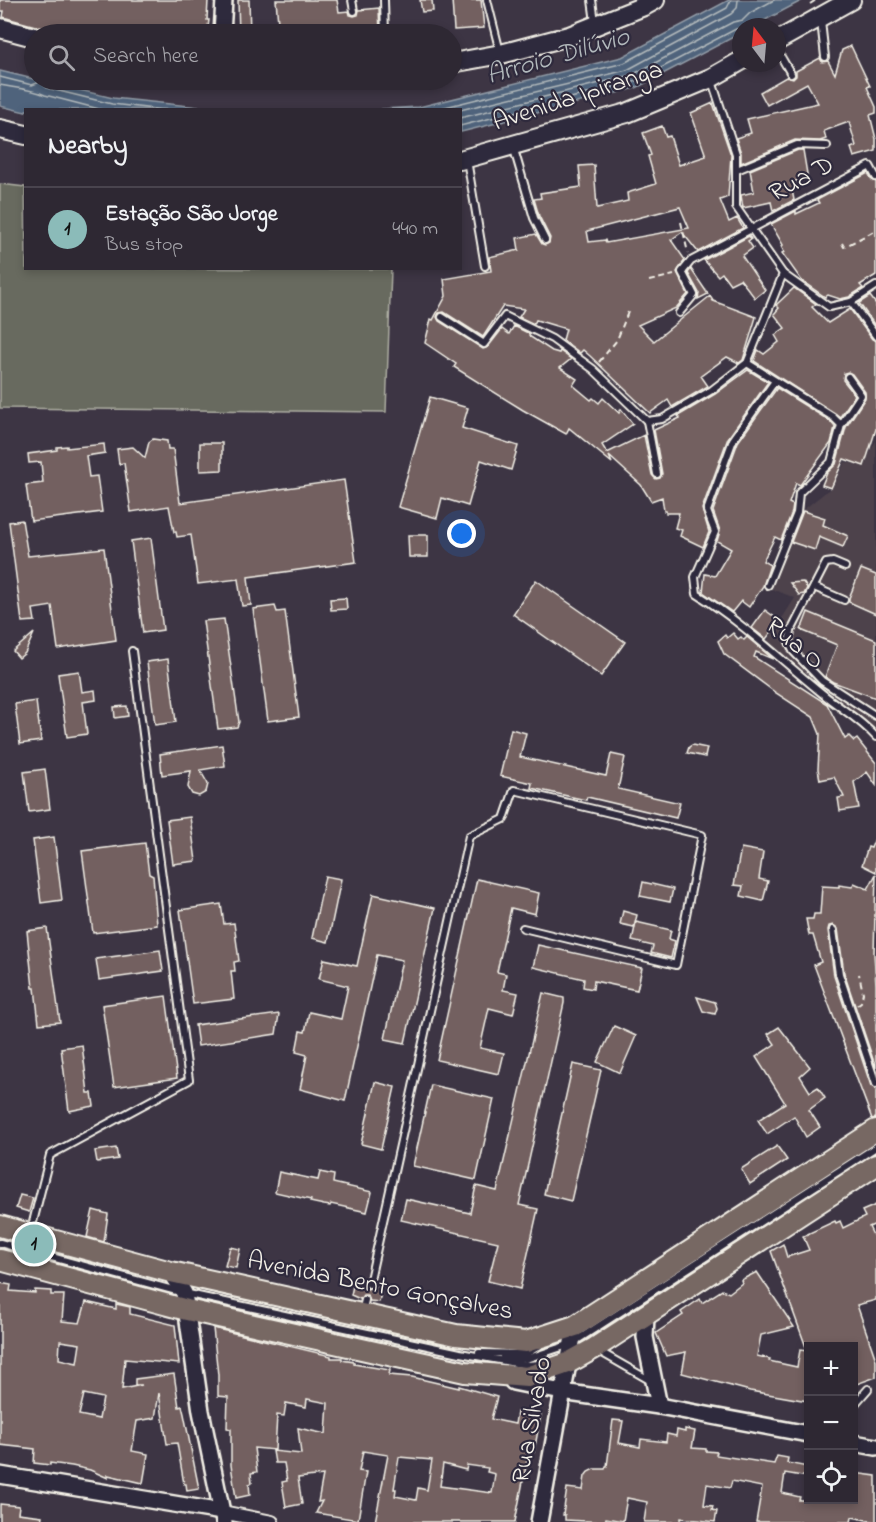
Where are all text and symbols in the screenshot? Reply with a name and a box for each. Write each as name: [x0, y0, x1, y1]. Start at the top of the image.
water label: Arroio Dilúvio: [482, 18, 635, 96]
north arrow: [732, 18, 786, 72]
search box: [24, 24, 462, 90]
icon: search: [45, 41, 78, 74]
text: Search here: [93, 41, 198, 73]
street label: Avenida Ipiranga: [488, 52, 668, 142]
text: Nearby: [48, 128, 127, 166]
street label: Rua D: [763, 147, 841, 213]
text: Estação São Jorge: [105, 199, 278, 231]
text: 1: [64, 215, 71, 244]
text: 440 m: [392, 215, 438, 244]
text: Bus stop: [105, 231, 183, 260]
your location: [447, 519, 476, 548]
street label: Rua O: [756, 608, 832, 680]
pin: 1: [15, 1222, 54, 1266]
street label: Avenida Bento Gonçalves: [244, 1243, 516, 1331]
map controls: [804, 1342, 858, 1504]
button: +: [804, 1342, 858, 1396]
street label: Rua Silvado: [503, 1354, 563, 1486]
button: −: [804, 1396, 858, 1450]
button: locate: [804, 1450, 858, 1504]

